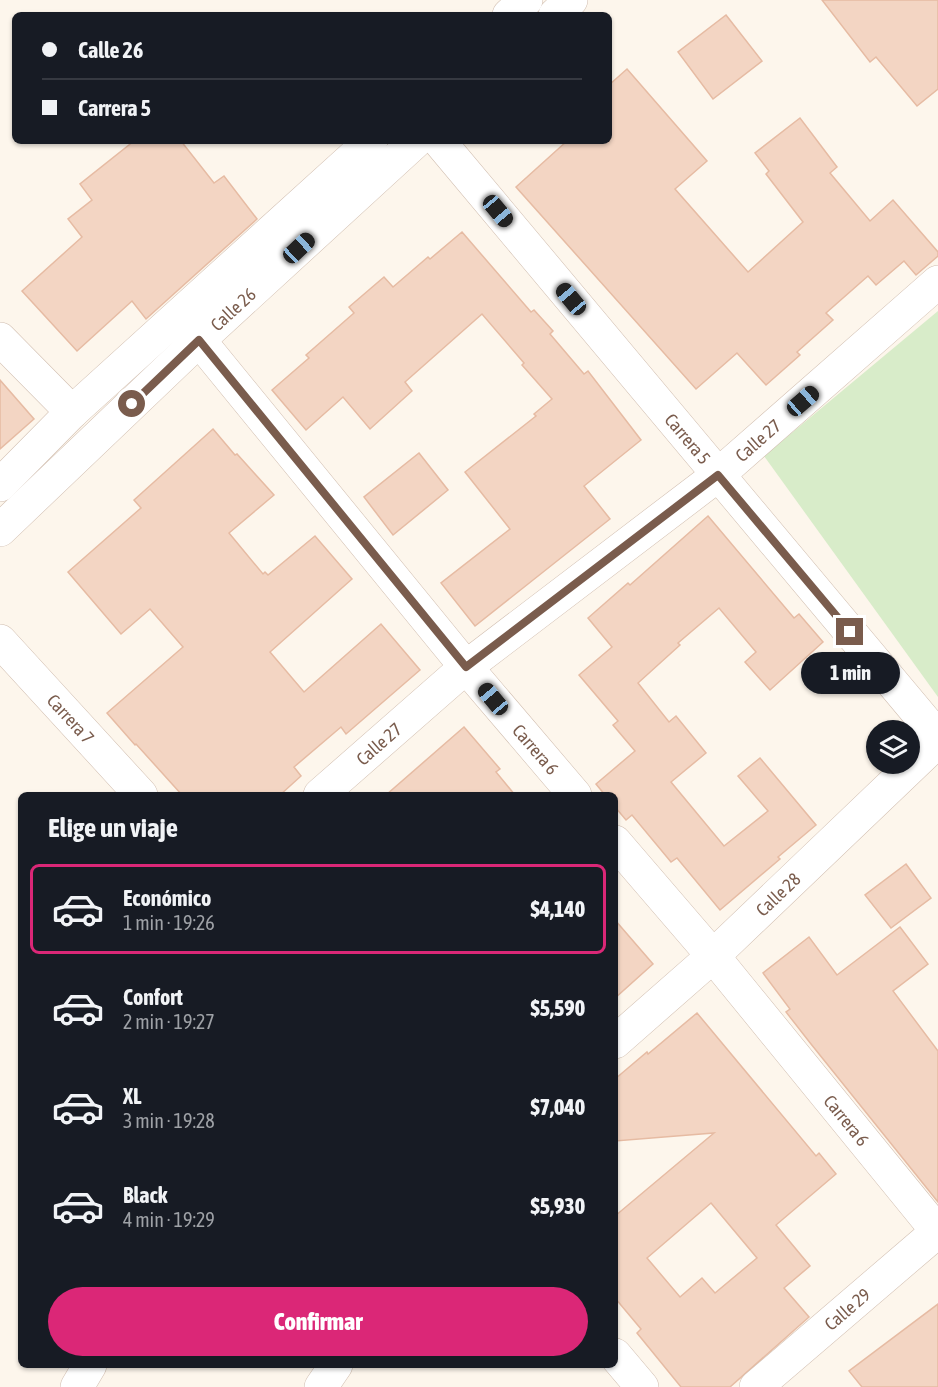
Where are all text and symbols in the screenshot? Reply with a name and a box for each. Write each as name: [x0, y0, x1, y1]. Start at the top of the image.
text: Calle 26: [78, 37, 143, 63]
text: Carrera 5: [78, 95, 151, 121]
car: [480, 191, 516, 231]
car: [280, 229, 318, 267]
car: [553, 279, 589, 319]
street label: Calle 26: [206, 283, 260, 335]
car: [784, 382, 822, 420]
route start: [118, 390, 145, 417]
street label: Carrera 5: [661, 409, 715, 468]
street label: Calle 27: [731, 415, 785, 466]
route end: [836, 618, 863, 645]
callout: 1 min: [800, 653, 900, 695]
text: 1 min: [830, 661, 871, 684]
car: [475, 679, 511, 719]
street label: Carrera 7: [43, 689, 99, 747]
street label: Calle 27: [352, 718, 406, 769]
street label: Carrera 6: [509, 720, 563, 779]
map controls: [866, 720, 920, 774]
button: layers: [866, 720, 920, 774]
text: Elige un viaje: [48, 812, 178, 843]
street label: Calle 28: [751, 868, 804, 920]
icon: car: [51, 882, 105, 936]
text: Económico: [123, 885, 211, 911]
text: $4,140: [530, 896, 585, 922]
text: 1 min · 19:26: [123, 911, 215, 934]
icon: car: [51, 981, 105, 1035]
text: Confort: [123, 984, 183, 1010]
text: $5,590: [530, 995, 585, 1021]
text: 2 min · 19:27: [123, 1010, 215, 1033]
icon: car: [51, 1080, 105, 1134]
text: XL: [123, 1083, 141, 1109]
street label: Carrera 6: [820, 1090, 874, 1150]
text: $7,040: [530, 1094, 585, 1120]
text: 3 min · 19:28: [123, 1109, 215, 1132]
icon: car: [51, 1179, 105, 1233]
text: Black: [123, 1182, 167, 1208]
text: $5,930: [530, 1193, 585, 1219]
text: 4 min · 19:29: [123, 1208, 215, 1231]
street label: Calle 29: [820, 1284, 874, 1334]
button: Confirmar: [48, 1287, 588, 1356]

